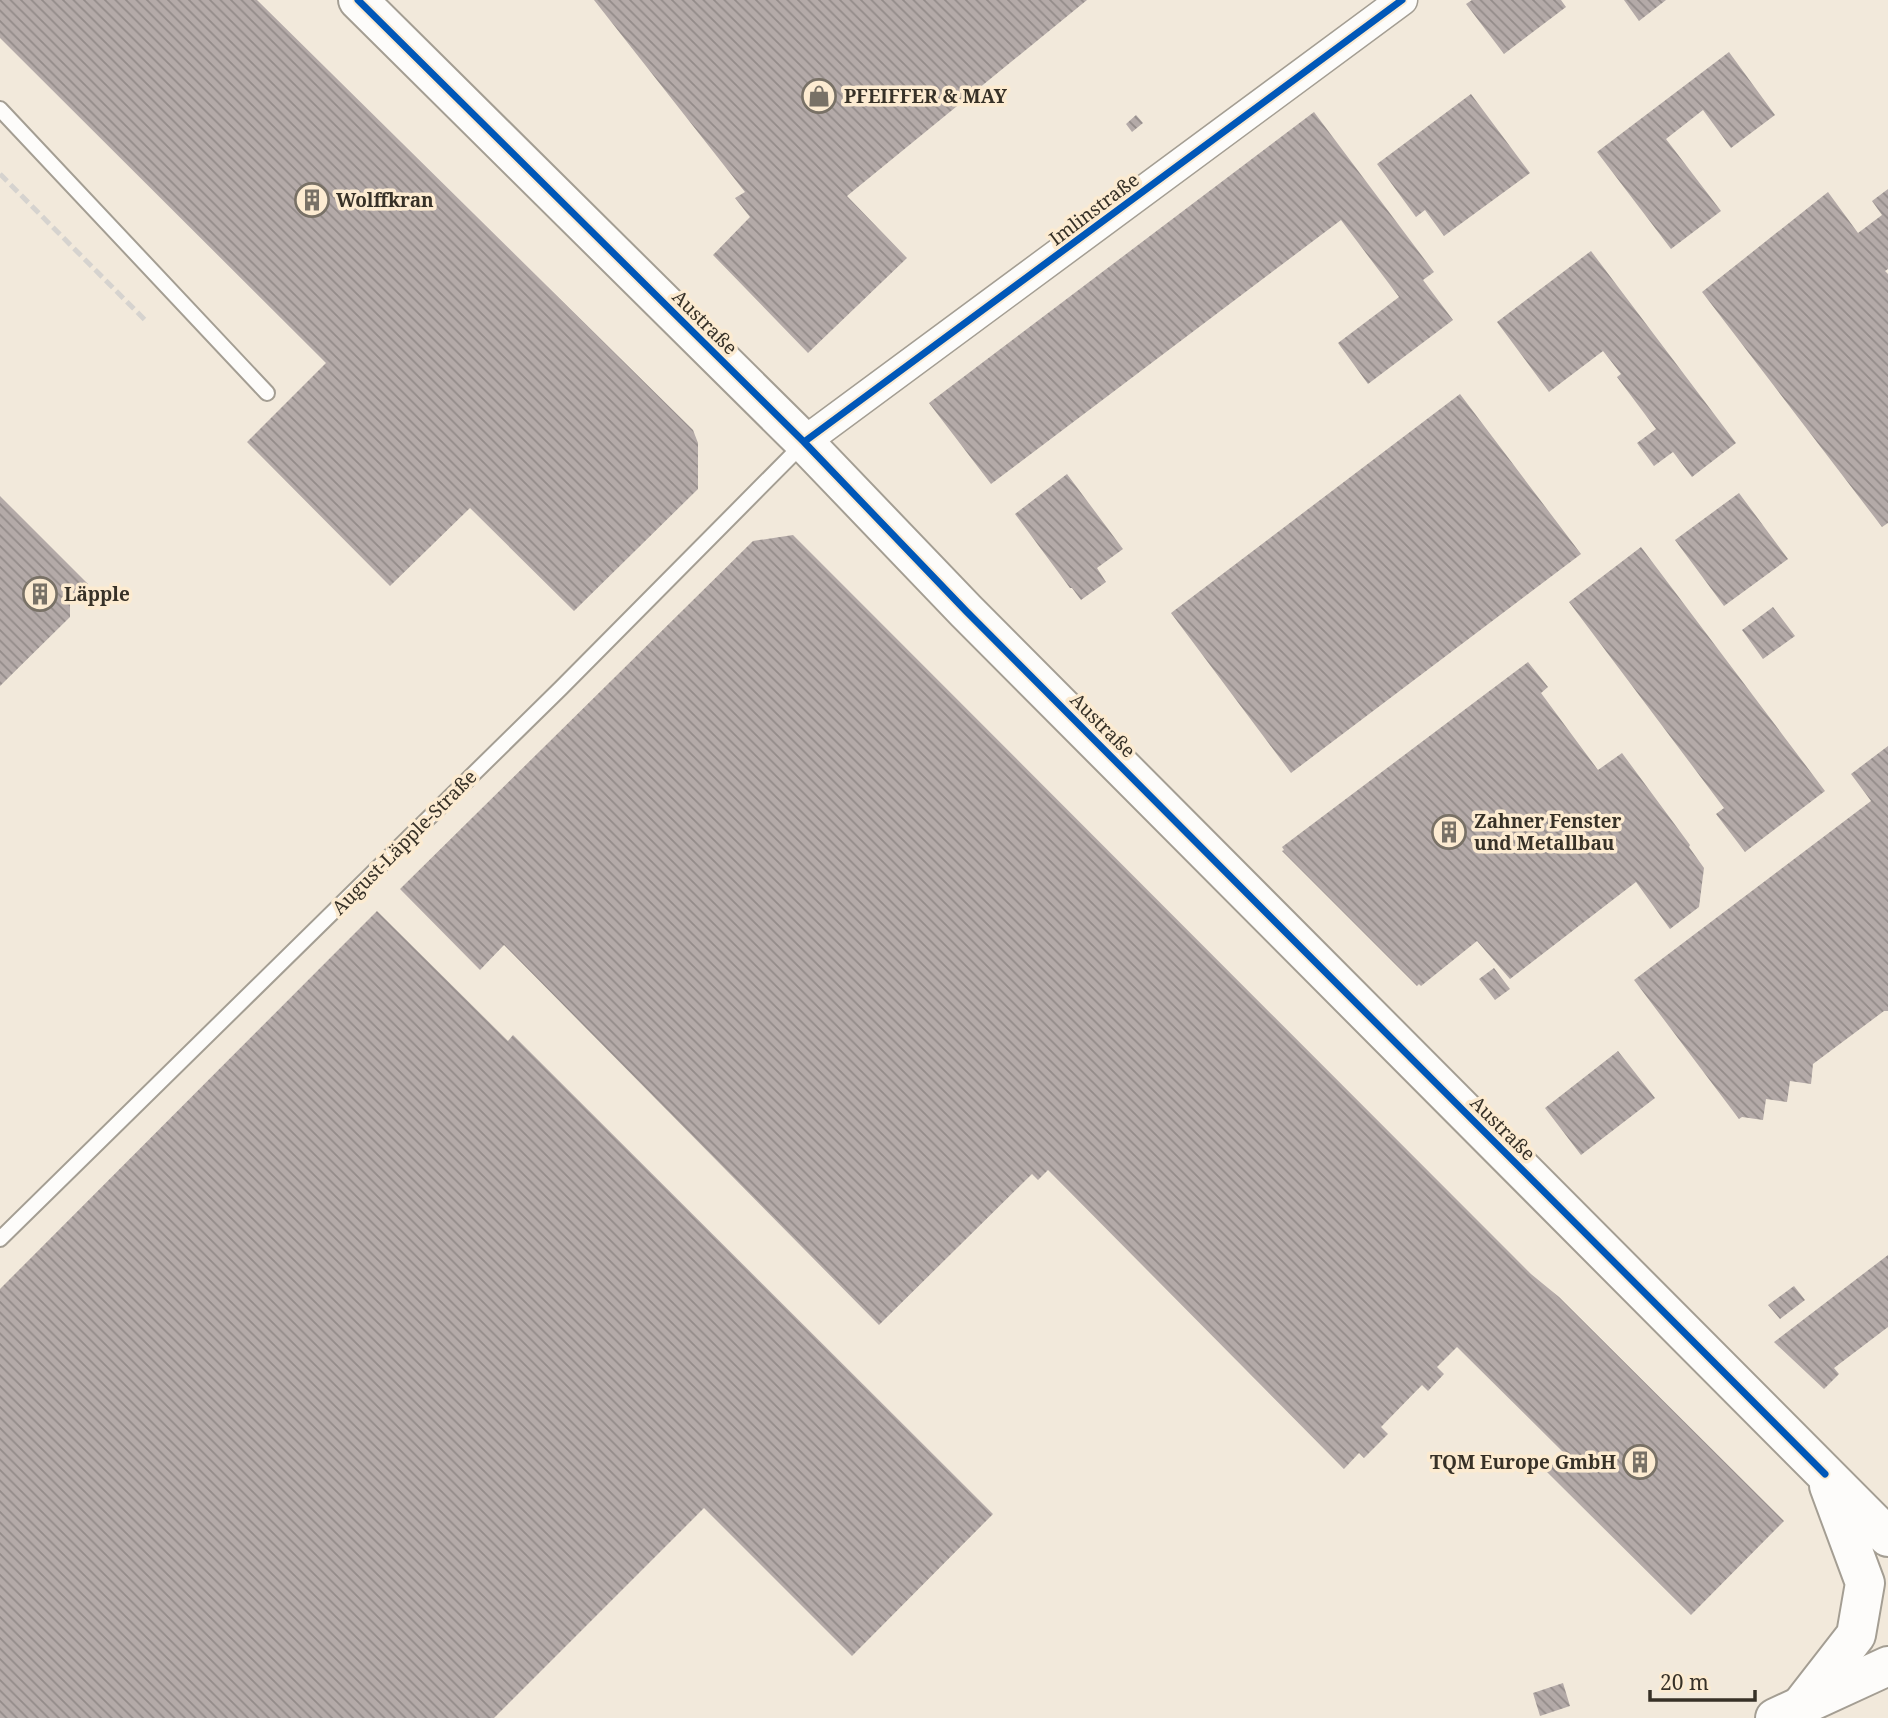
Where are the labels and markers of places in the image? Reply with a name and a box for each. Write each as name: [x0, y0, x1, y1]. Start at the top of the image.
shop icon: PFEIFFER & MAY: [800, 77, 838, 115]
place label: PFEIFFER & MAY: [844, 83, 1008, 109]
building icon: Wolffkran: [293, 181, 331, 219]
place label: Wolffkran: [336, 187, 434, 213]
building icon: Läpple: [21, 575, 59, 613]
place label: Läpple: [64, 581, 130, 607]
place label: Zahner Fenster und Metallbau: [1474, 808, 1621, 856]
building icon: Zahner Fenster und Metallbau: [1430, 813, 1468, 851]
building icon: TQM Europe GmbH: [1621, 1443, 1659, 1481]
place label: TQM Europe GmbH: [1430, 1449, 1616, 1475]

